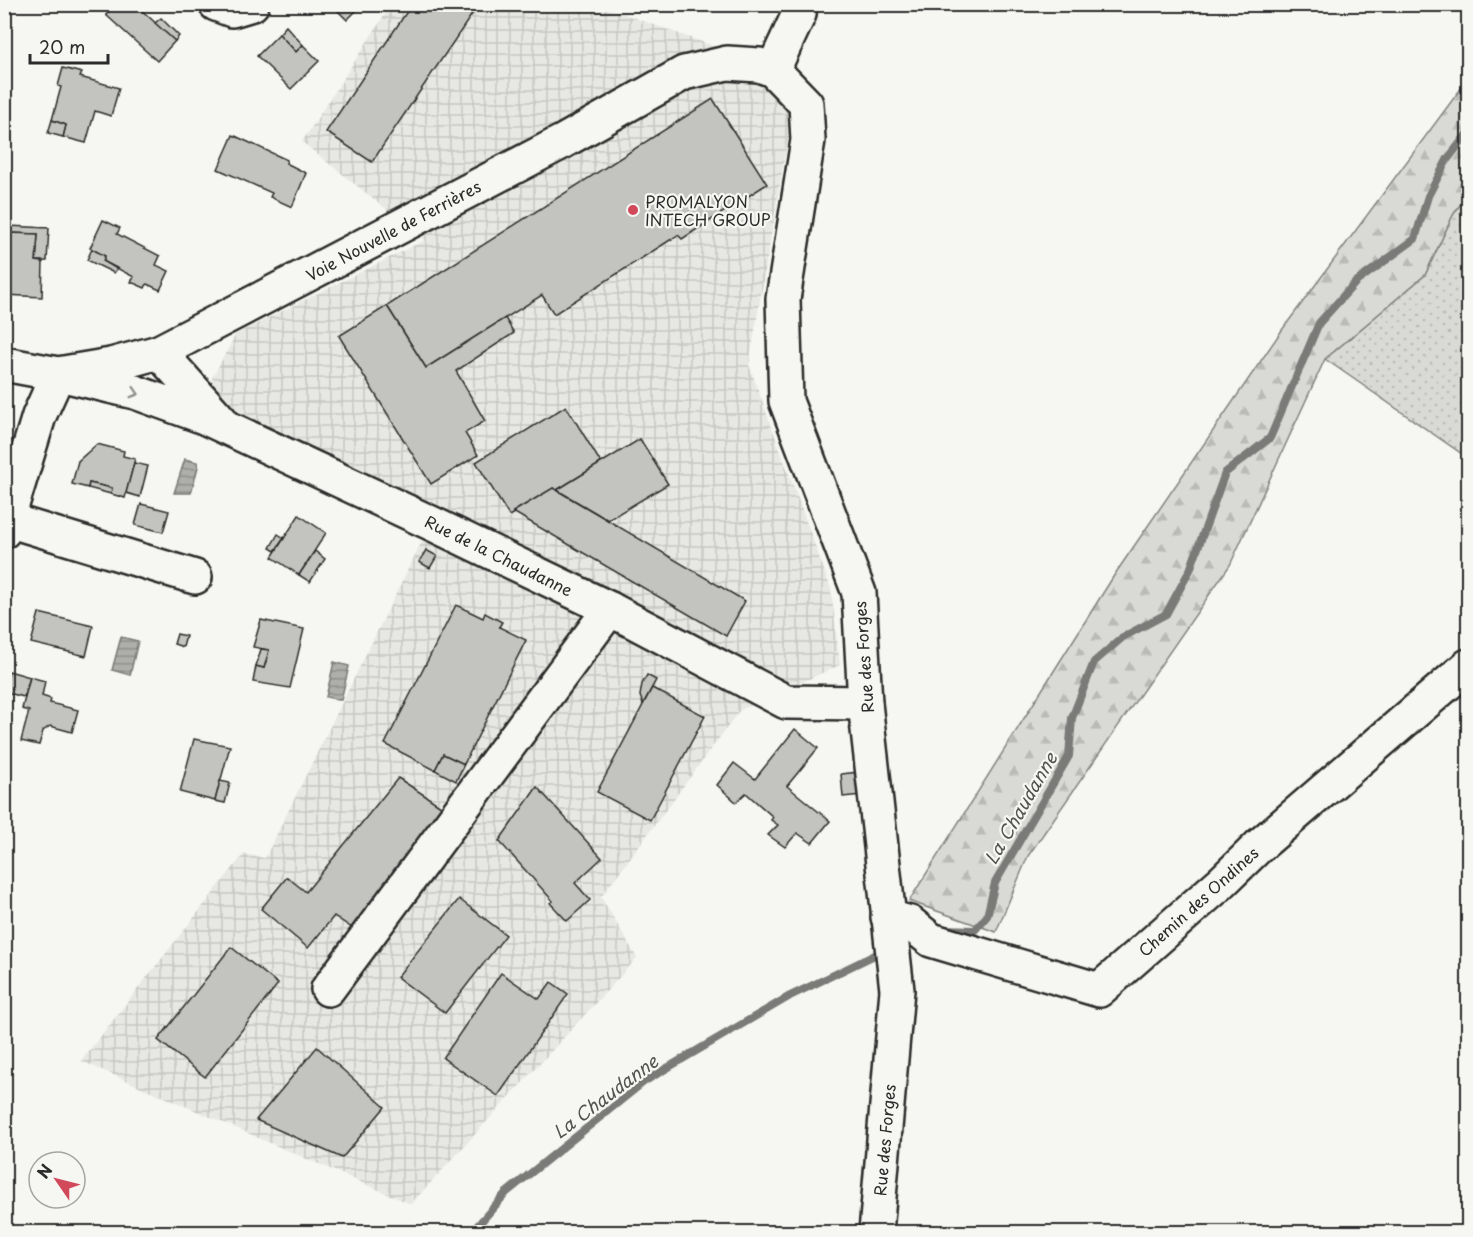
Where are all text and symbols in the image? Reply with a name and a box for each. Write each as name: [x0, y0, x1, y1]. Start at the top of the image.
scale bar: [30, 27, 108, 65]
text: 20 m: [39, 33, 85, 60]
street label: Voie Nouvelle de Ferrières: [301, 174, 485, 286]
place label: PROMALYON INTECH GROUP: [645, 189, 771, 231]
marker: PROMALYON INTECH GROUP: [626, 203, 640, 217]
one-way arrow: [129, 386, 140, 398]
street label: Rue de la Chaudanne: [421, 509, 577, 601]
street label: Rue des Forges: [847, 600, 879, 714]
water label: La Chaudanne: [977, 746, 1064, 869]
street label: Chemin des Ondines: [1133, 840, 1263, 962]
water label: La Chaudanne: [547, 1047, 664, 1144]
street label: Rue des Forges: [867, 1083, 901, 1197]
north arrow: [27, 1150, 87, 1210]
text: N: [30, 1159, 57, 1183]

